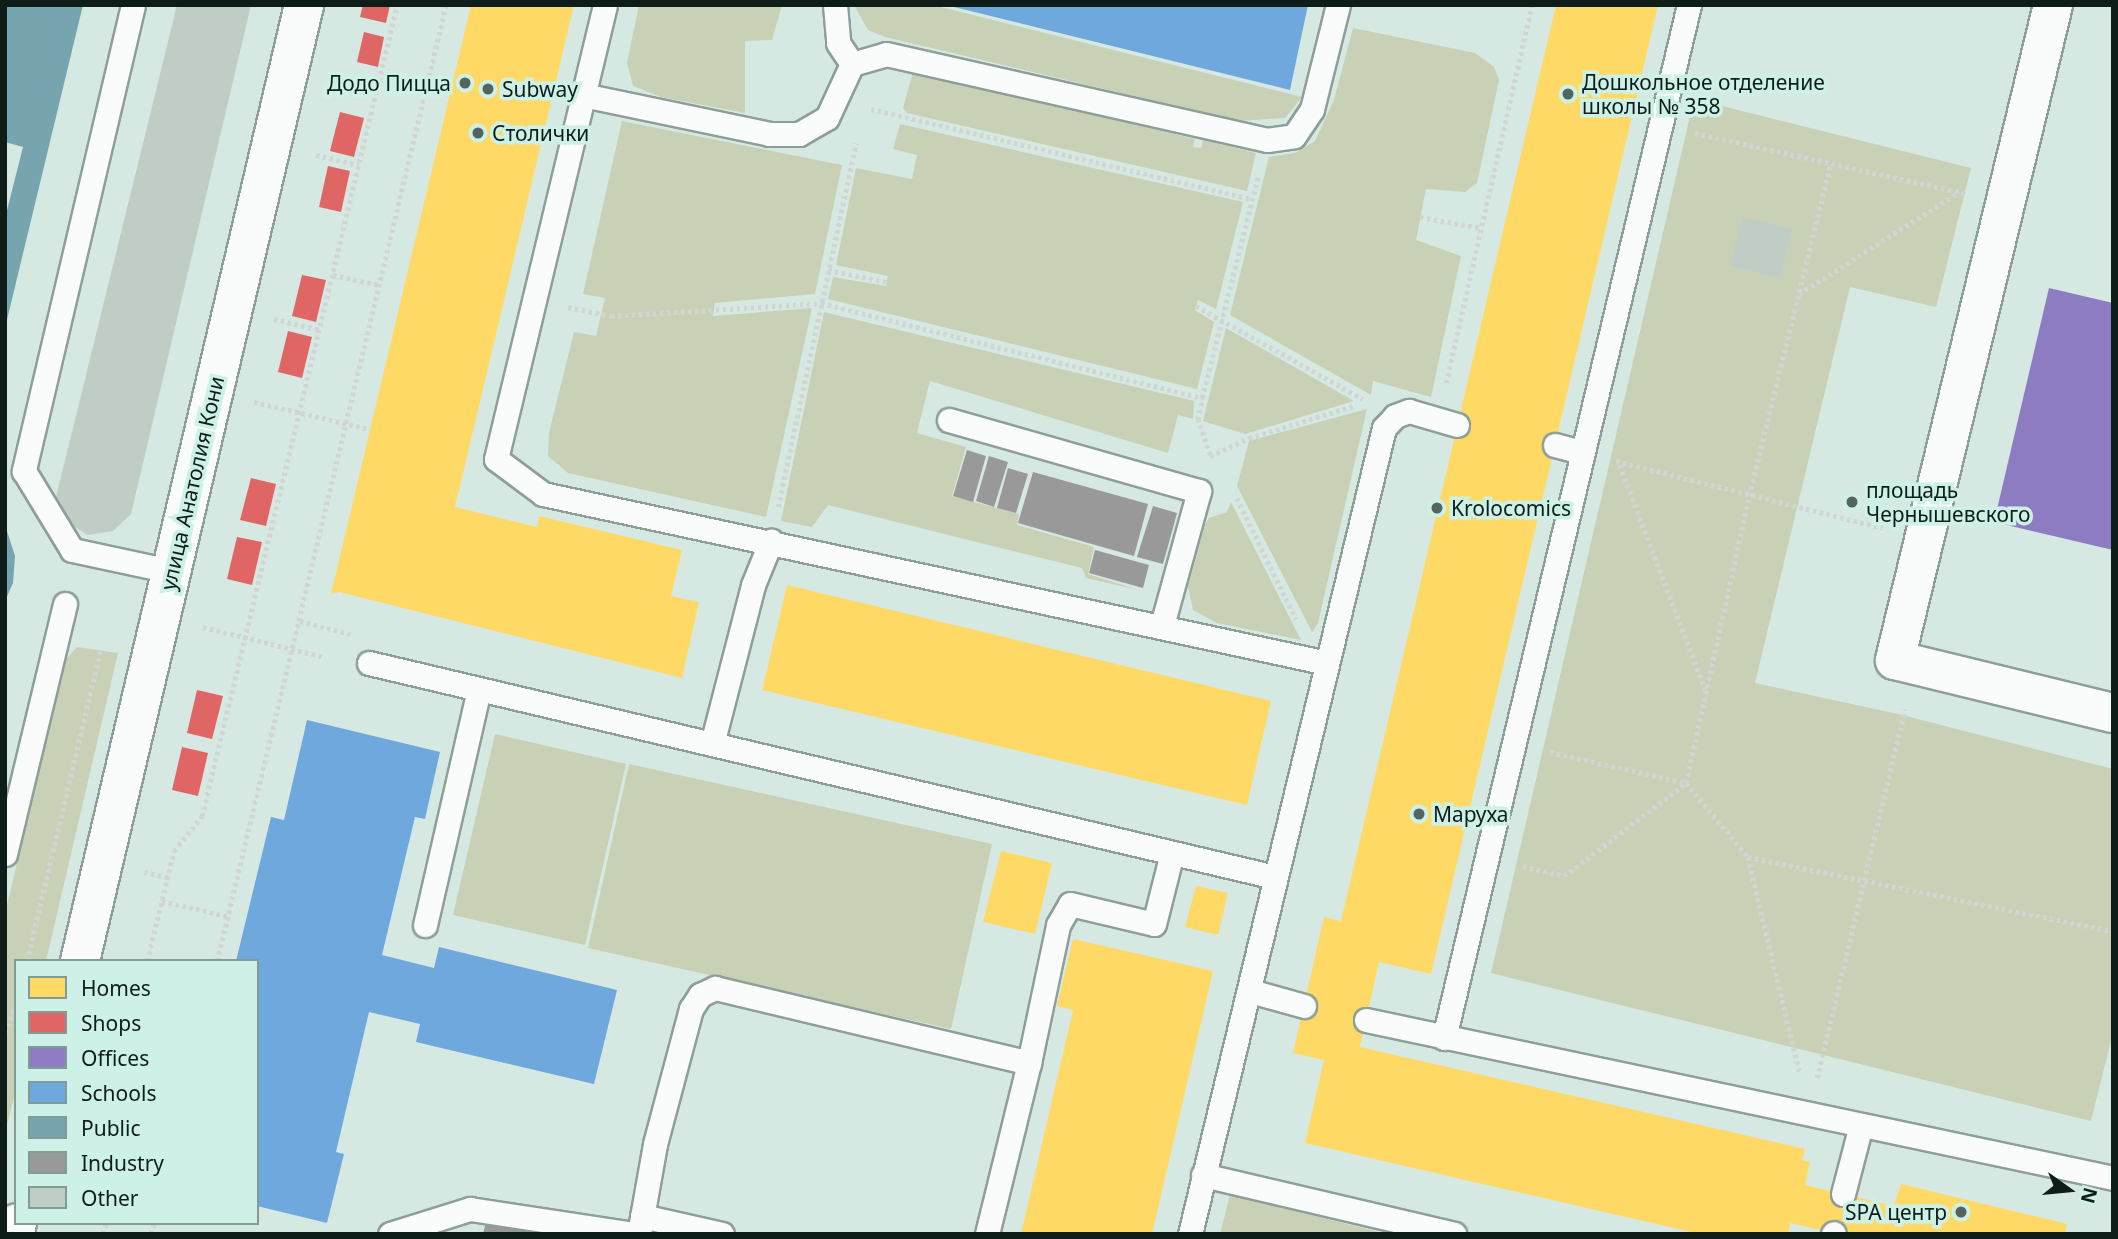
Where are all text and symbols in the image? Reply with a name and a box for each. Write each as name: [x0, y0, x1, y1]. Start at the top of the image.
place label: Дошкольное отделение школы № 358: [1582, 69, 1825, 119]
place label: Додо Пицца: [327, 70, 451, 96]
marker: Додо Пицца: [457, 75, 473, 91]
place label: Subway: [502, 76, 578, 102]
marker: Subway: [480, 81, 496, 97]
marker: Дошкольное отделение школы № 358: [1560, 86, 1576, 102]
place label: Столички: [492, 120, 589, 146]
marker: Столички: [470, 125, 486, 141]
street label: улица Анатолия Кони: [155, 374, 229, 592]
place label: площадь Чернышевского: [1866, 477, 2031, 527]
marker: площадь Чернышевского: [1844, 494, 1860, 510]
place label: Krolocomics: [1451, 495, 1571, 521]
marker: Krolocomics: [1429, 500, 1445, 516]
place label: Маруха: [1433, 801, 1509, 827]
marker: Маруха: [1411, 806, 1427, 822]
legend: [14, 959, 259, 1225]
text: Homes: [81, 974, 151, 1002]
text: Shops: [81, 1009, 141, 1037]
text: Offices: [81, 1044, 149, 1072]
text: Schools: [81, 1079, 156, 1107]
text: Public: [81, 1114, 141, 1142]
text: Industry: [81, 1149, 164, 1177]
north arrow: [2034, 1155, 2104, 1225]
text: Other: [81, 1184, 138, 1212]
text: N: [2075, 1185, 2104, 1206]
place label: SPA центр: [1845, 1199, 1947, 1225]
marker: SPA центр: [1953, 1204, 1969, 1220]

